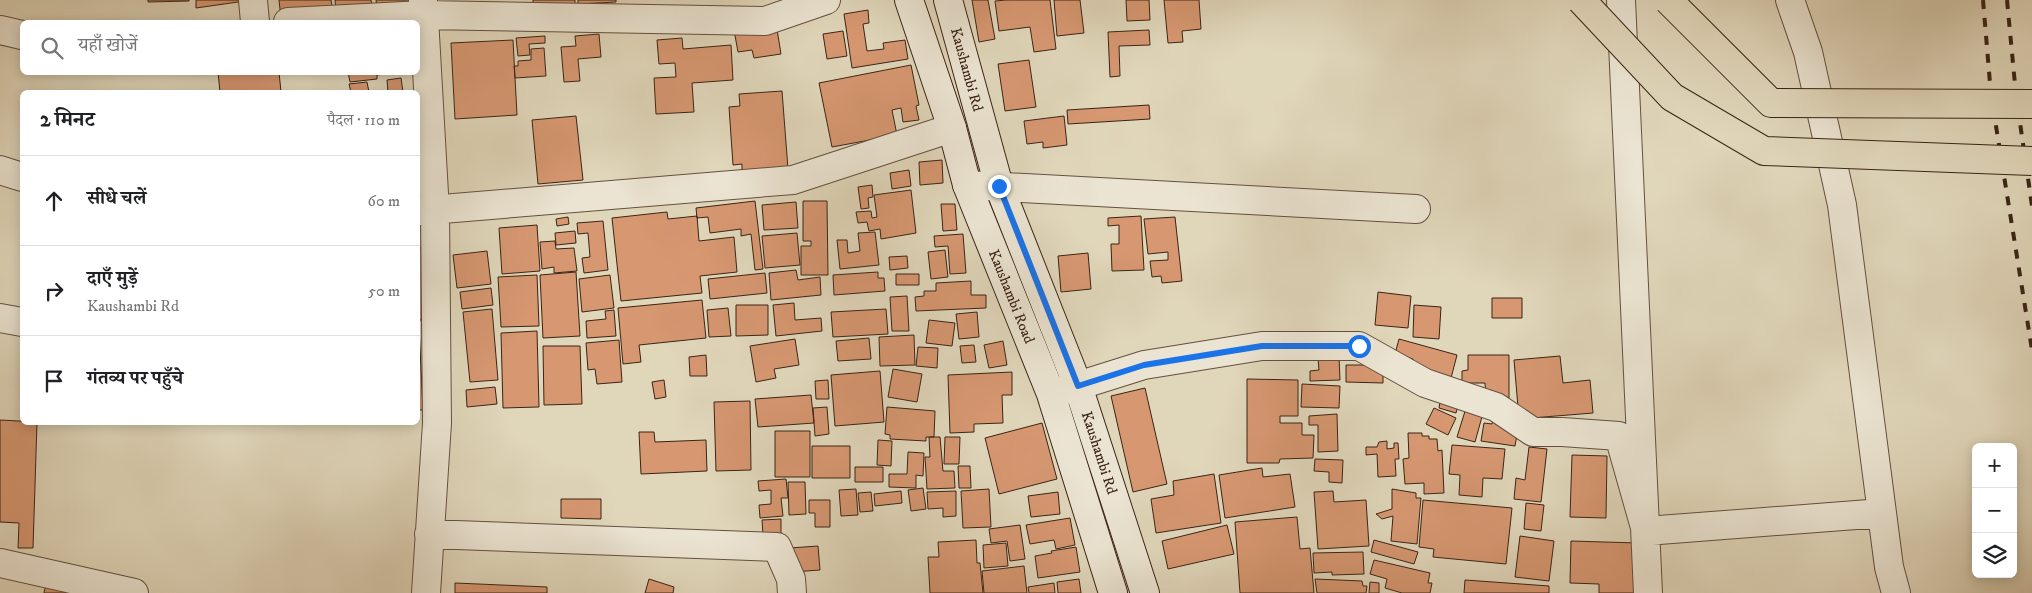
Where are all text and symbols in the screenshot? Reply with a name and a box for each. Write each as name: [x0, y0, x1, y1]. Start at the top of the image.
search box: [20, 20, 420, 75]
street label: Kaushambi Rd: [946, 25, 988, 114]
icon: search: [38, 34, 66, 62]
text: यहाँ खोजें: [78, 34, 138, 57]
text: 2 मिनट: [40, 107, 95, 133]
text: पैदल · 110 m: [327, 110, 400, 130]
route end: [988, 175, 1011, 198]
icon: ahead: [40, 187, 68, 215]
text: सीधे चलें: [87, 187, 146, 210]
text: 60 m: [368, 191, 400, 211]
street label: Kaushambi Road: [984, 246, 1039, 347]
text: दाएँ मुड़ें: [87, 267, 138, 290]
icon: right: [40, 277, 68, 305]
text: 50 m: [368, 281, 400, 301]
text: Kaushambi Rd: [87, 296, 179, 316]
route start: [1348, 335, 1371, 358]
icon: arrive: [40, 367, 68, 395]
text: गंतव्य पर पहुँचे: [87, 367, 183, 390]
street label: Kaushambi Rd: [1077, 409, 1122, 497]
map controls: [1972, 443, 2017, 578]
button: +: [1972, 443, 2017, 488]
button: −: [1972, 488, 2017, 533]
button: layers: [1972, 533, 2017, 578]

